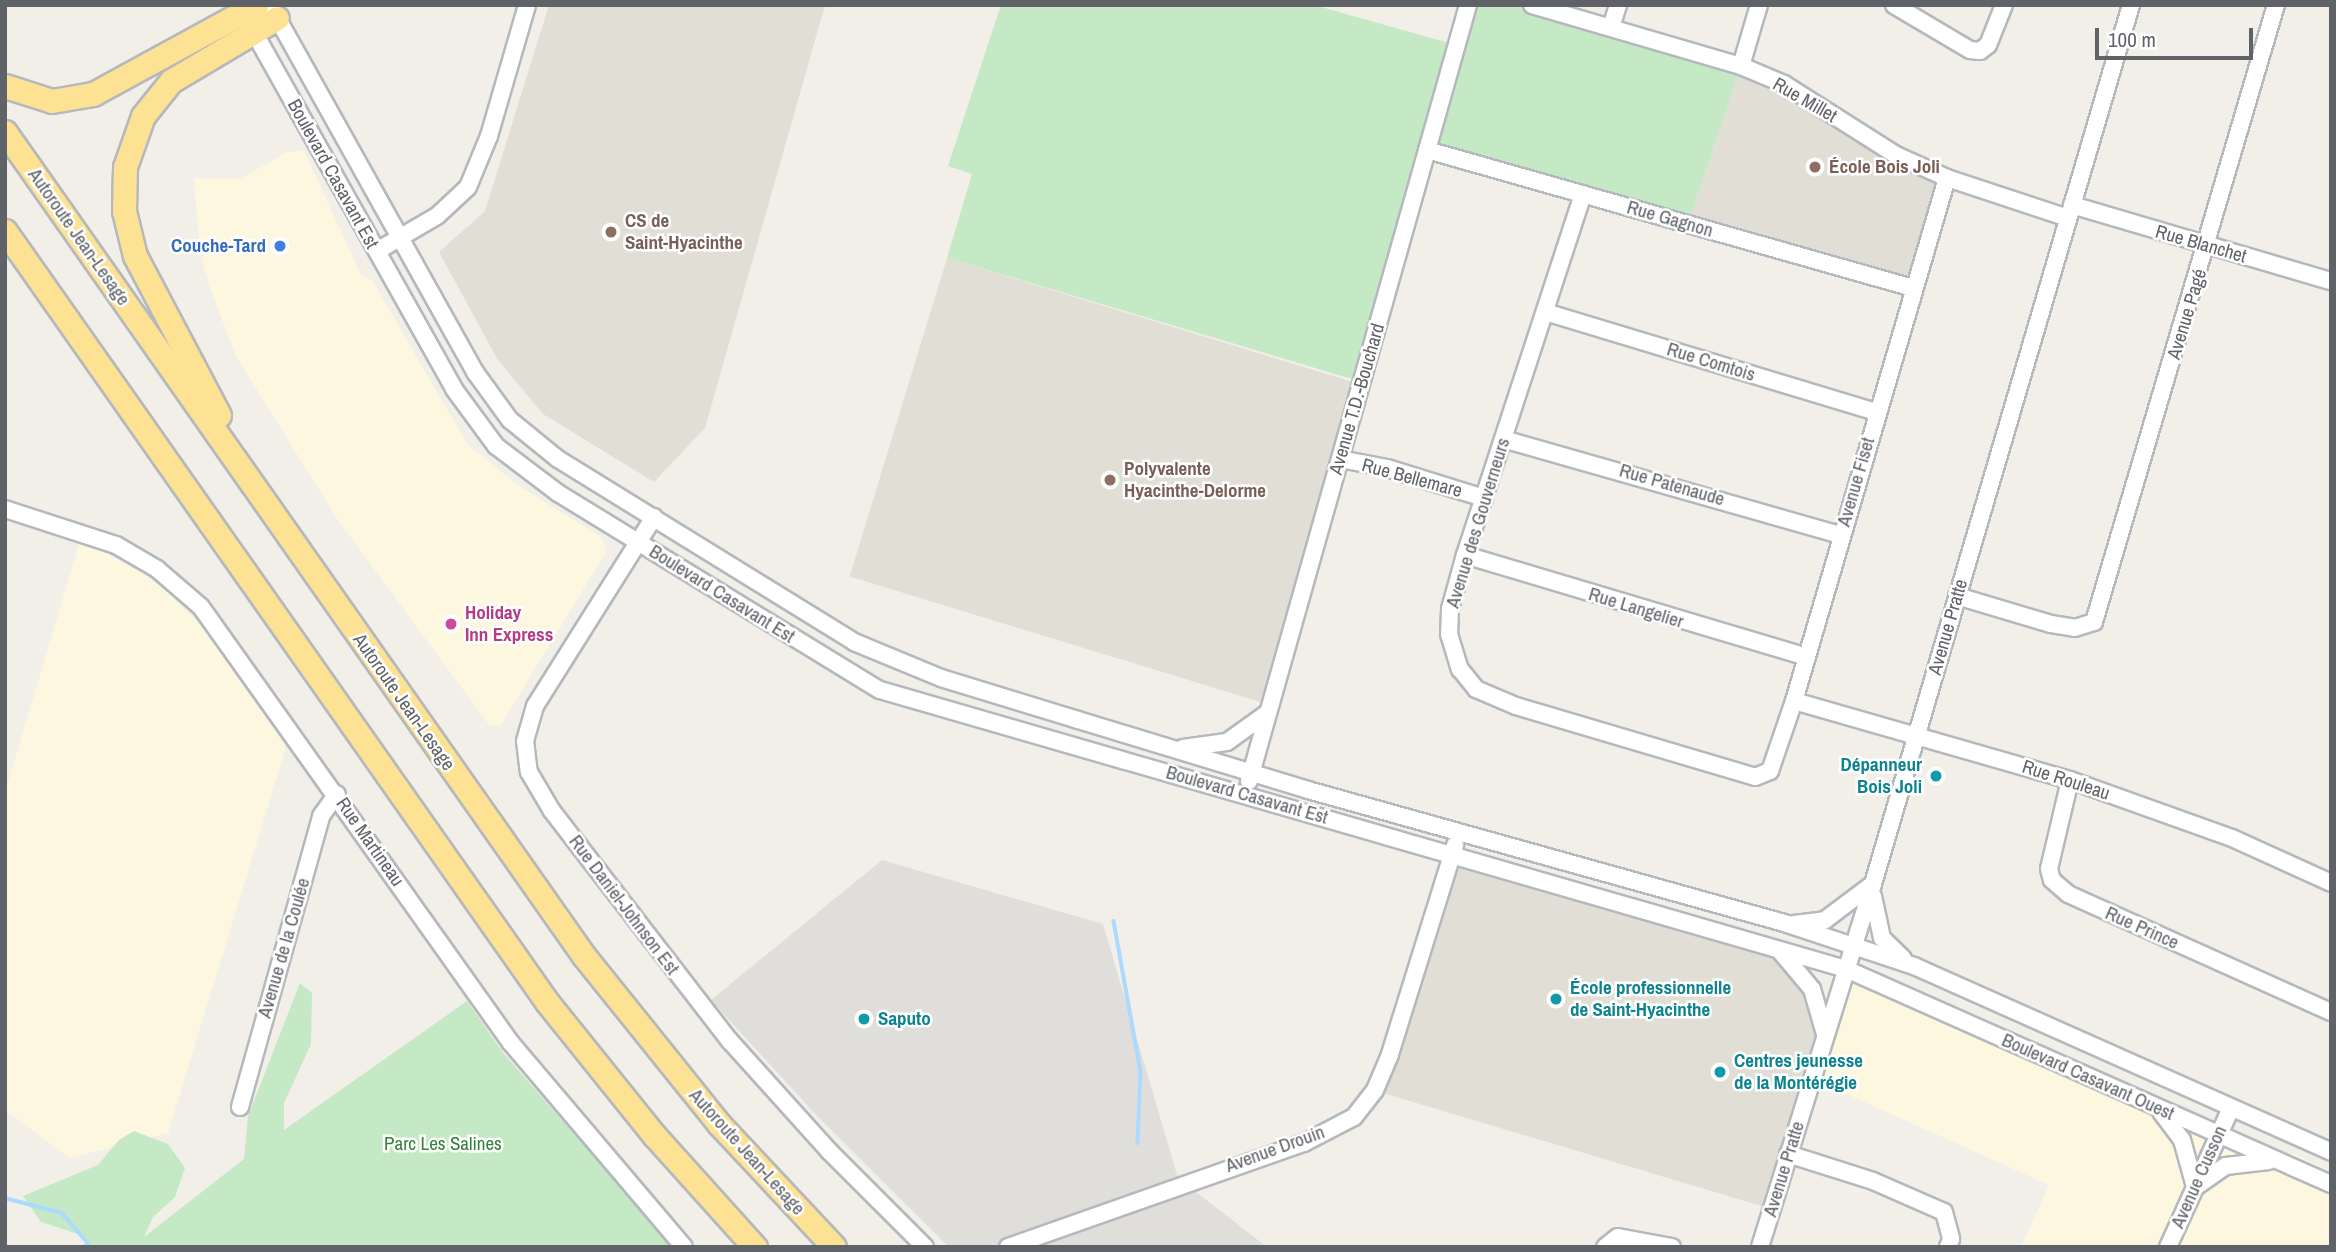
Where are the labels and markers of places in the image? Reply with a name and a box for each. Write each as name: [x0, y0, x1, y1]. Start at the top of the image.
place label: École Bois Joli: [1829, 156, 1940, 178]
marker: École Bois Joli: [1807, 159, 1823, 175]
place label: CS de Saint-Hyacinthe: [625, 210, 743, 254]
marker: CS de Saint-Hyacinthe: [603, 224, 619, 240]
place label: Couche-Tard: [171, 235, 266, 257]
marker: Couche-Tard: [272, 238, 288, 254]
place label: Polyvalente Hyacinthe-Delorme: [1124, 458, 1266, 502]
marker: Polyvalente Hyacinthe-Delorme: [1102, 472, 1118, 488]
place label: Holiday Inn Express: [465, 602, 553, 646]
marker: Holiday Inn Express: [443, 616, 459, 632]
place label: Dépanneur Bois Joli: [1841, 754, 1922, 798]
marker: Dépanneur Bois Joli: [1928, 768, 1944, 784]
place label: École professionnelle de Saint-Hyacinthe: [1570, 977, 1731, 1021]
marker: École professionnelle de Saint-Hyacinthe: [1548, 991, 1564, 1007]
place label: Saputo: [878, 1008, 931, 1030]
marker: Saputo: [856, 1011, 872, 1027]
place label: Centres jeunesse de la Montérégie: [1734, 1050, 1863, 1094]
marker: Centres jeunesse de la Montérégie: [1712, 1064, 1728, 1080]

